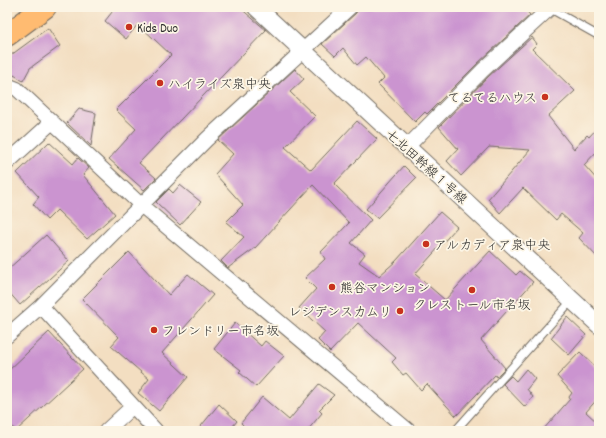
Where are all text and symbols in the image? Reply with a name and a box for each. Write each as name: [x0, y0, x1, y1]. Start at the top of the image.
place label: Kids Duo: [137, 20, 178, 39]
marker: Kids Duo: [124, 22, 134, 32]
place label: ハイライズ泉中央: [168, 76, 271, 95]
marker: ハイライズ泉中央: [155, 78, 165, 88]
place label: てるてるハウス: [447, 90, 537, 109]
marker: てるてるハウス: [540, 92, 550, 102]
street label: 七北田幹線１号線: [380, 126, 471, 210]
place label: アルカディア泉中央: [434, 237, 550, 256]
marker: アルカディア泉中央: [421, 239, 431, 249]
place label: 熊谷マンション: [340, 280, 430, 299]
marker: 熊谷マンション: [327, 282, 337, 292]
marker: クレストール市名坂: [467, 285, 477, 295]
place label: クレストール市名坂: [413, 297, 531, 316]
place label: レジデンスカムリ: [288, 304, 392, 323]
marker: レジデンスカムリ: [395, 306, 405, 316]
place label: フレンドリー市名坂: [162, 323, 279, 342]
marker: フレンドリー市名坂: [149, 325, 159, 335]

